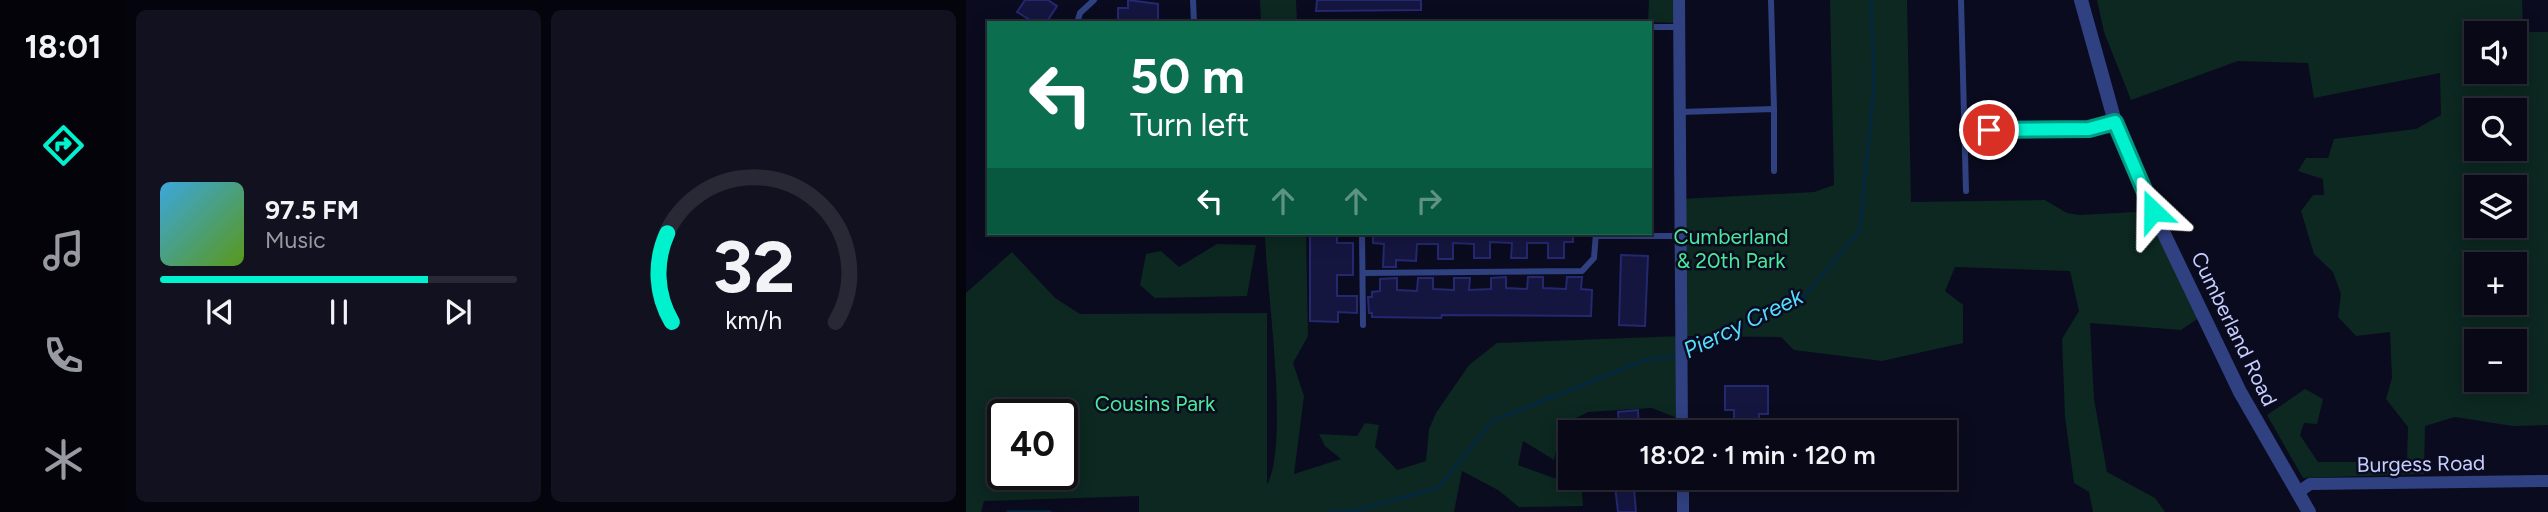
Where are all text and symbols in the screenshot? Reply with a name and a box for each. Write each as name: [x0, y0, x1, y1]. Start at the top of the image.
map controls: [2464, 21, 2527, 392]
button: sound: [2464, 21, 2527, 84]
text: 18:01: [25, 28, 101, 66]
text: 50 m: [1130, 46, 1245, 105]
icon: left: [1015, 49, 1106, 140]
button: search: [2464, 98, 2527, 161]
pin: [1959, 100, 2019, 160]
text: Turn left: [1130, 106, 1249, 144]
icon: arrive: [1970, 111, 2008, 149]
icon: directions: [39, 121, 88, 170]
position arrow: [2116, 174, 2190, 248]
button: layers: [2464, 175, 2527, 238]
icon: left: [1191, 182, 1229, 220]
icon: ahead: [1264, 182, 1302, 220]
icon: ahead: [1337, 182, 1375, 220]
icon: right: [1410, 182, 1448, 220]
text: 97.5 FM: [265, 194, 359, 226]
text: 32: [712, 223, 795, 310]
park label: Cumberland & 20th Park: [1674, 224, 1788, 273]
icon: music: [39, 226, 88, 275]
text: Music: [265, 226, 326, 254]
street label: Cumberland Road: [2186, 248, 2283, 410]
button: +: [2464, 252, 2527, 315]
water label: Piercy Creek: [1679, 282, 1808, 364]
icon: previous: [201, 293, 239, 331]
icon: pause: [320, 293, 358, 331]
icon: next: [439, 293, 477, 331]
text: km/h: [725, 305, 782, 335]
button: −: [2464, 329, 2527, 392]
icon: phone: [39, 331, 88, 380]
park label: Cousins Park: [1095, 391, 1216, 416]
speed limit sign: 40: [987, 399, 1078, 490]
icon: climate: [39, 435, 88, 484]
text: 18:02 · 1 min · 120 m: [1639, 439, 1876, 471]
street label: Burgess Road: [2357, 450, 2485, 477]

